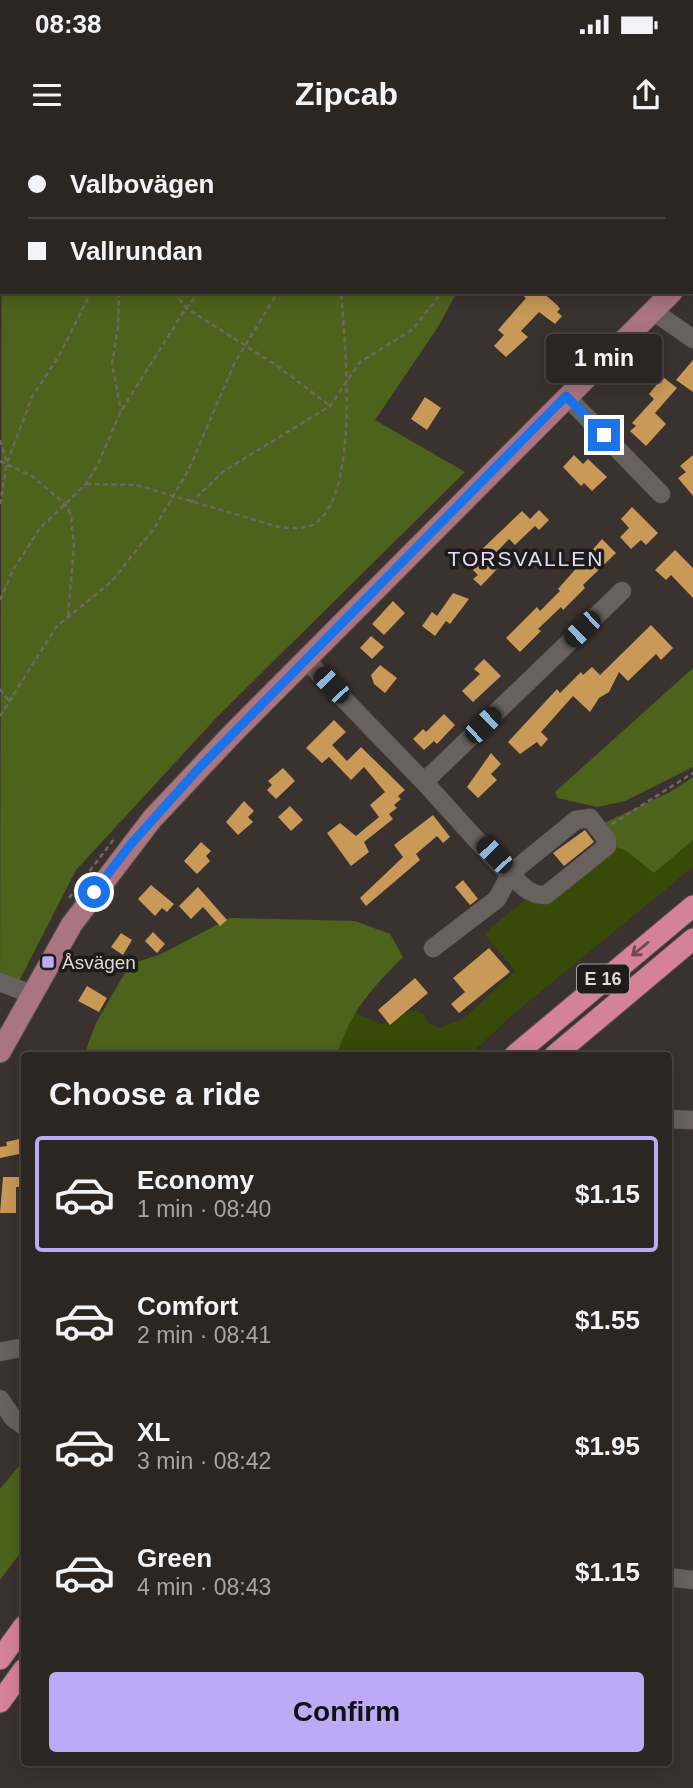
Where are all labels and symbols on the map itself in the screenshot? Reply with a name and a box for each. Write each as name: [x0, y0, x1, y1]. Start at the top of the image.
callout: 1 min: [546, 334, 662, 383]
route end: [588, 419, 620, 451]
district label: TORSVALLEN: [448, 547, 604, 570]
car: [560, 607, 605, 651]
car: [309, 663, 354, 707]
car: [461, 703, 506, 747]
car: [472, 833, 517, 877]
route start: [78, 876, 110, 908]
one-way arrow: [632, 941, 650, 957]
place label: Åsvägen: [62, 952, 136, 973]
marker: Åsvägen: [40, 954, 56, 970]
road number: E 16: [577, 964, 629, 994]

